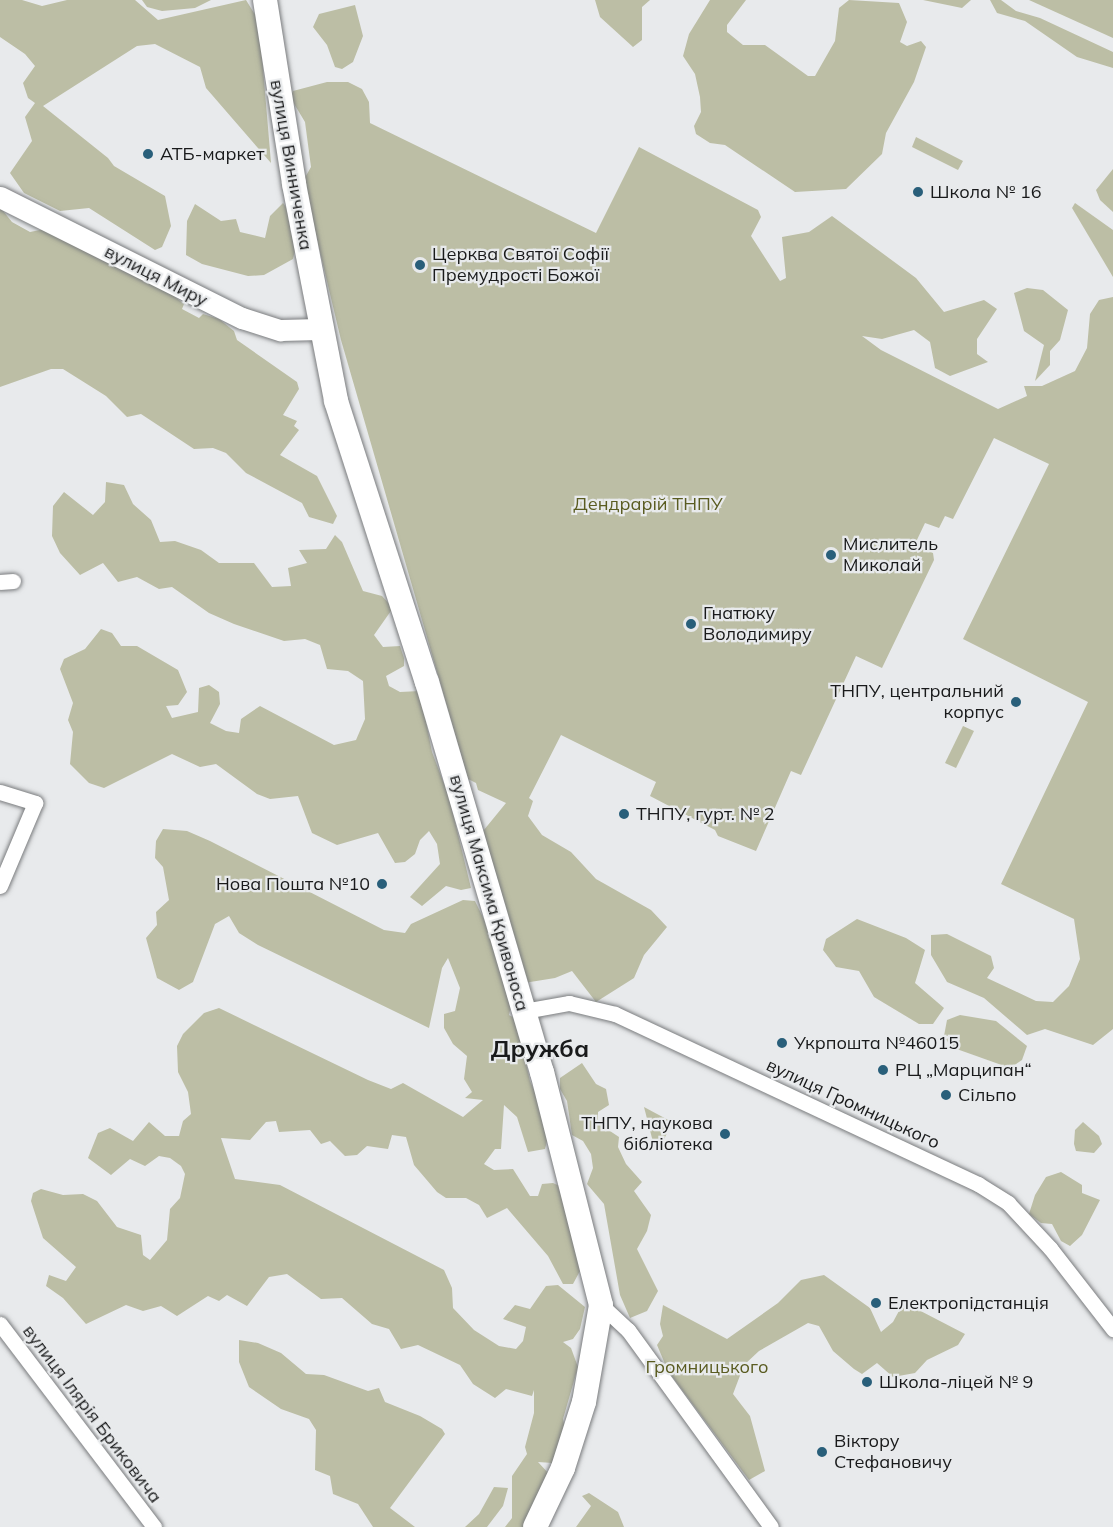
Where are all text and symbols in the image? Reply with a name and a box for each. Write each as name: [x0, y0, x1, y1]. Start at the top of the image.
street label: вулиця Винниченка: [265, 78, 317, 252]
place label: АТБ-маркет: [160, 143, 264, 165]
marker: АТБ-маркет: [141, 147, 155, 161]
place label: Школа № 16: [930, 181, 1042, 203]
marker: Школа № 16: [911, 185, 925, 199]
street label: вулиця Миру: [101, 241, 211, 311]
place label: Церква Святої Софії Премудрості Божої: [432, 244, 609, 286]
marker: Церква Святої Софії Премудрості Божої: [413, 258, 427, 272]
park label: Дендрарій ТНПУ: [573, 493, 723, 515]
place label: Мислитель Миколай: [843, 534, 938, 576]
marker: Мислитель Миколай: [824, 548, 838, 562]
place label: Гнатюку Володимиру: [703, 603, 812, 646]
marker: Гнатюку Володимиру: [684, 617, 698, 631]
place label: ТНПУ, центральний корпус: [830, 681, 1004, 724]
marker: ТНПУ, центральний корпус: [1009, 695, 1023, 709]
street label: вулиця Максима Кривоноса: [445, 772, 533, 1014]
place label: ТНПУ, гурт. № 2: [636, 803, 775, 825]
marker: ТНПУ, гурт. № 2: [617, 807, 631, 821]
place label: Нова Пошта №10: [216, 873, 370, 895]
marker: Нова Пошта №10: [375, 877, 389, 891]
place label: Укрпошта №46015: [794, 1032, 959, 1054]
district label: Дружба: [491, 1035, 589, 1063]
marker: Укрпошта №46015: [775, 1036, 789, 1050]
street label: вулиця Громницького: [763, 1054, 943, 1154]
place label: РЦ „Марципан“: [895, 1059, 1032, 1081]
marker: РЦ „Марципан“: [876, 1063, 890, 1077]
place label: Сільпо: [958, 1084, 1016, 1106]
marker: Сільпо: [939, 1088, 953, 1102]
place label: ТНПУ, наукова бібліотека: [581, 1113, 713, 1156]
marker: ТНПУ, наукова бібліотека: [718, 1127, 732, 1141]
place label: Електропідстанція: [888, 1292, 1049, 1314]
marker: Електропідстанція: [869, 1296, 883, 1310]
street label: вулиця Ілярія Бриковича: [18, 1321, 166, 1507]
park label: Громницького: [645, 1356, 769, 1378]
place label: Школа-ліцей № 9: [879, 1371, 1033, 1393]
marker: Школа-ліцей № 9: [860, 1375, 874, 1389]
place label: Віктору Стефановичу: [834, 1431, 952, 1474]
marker: Віктору Стефановичу: [815, 1445, 829, 1459]

